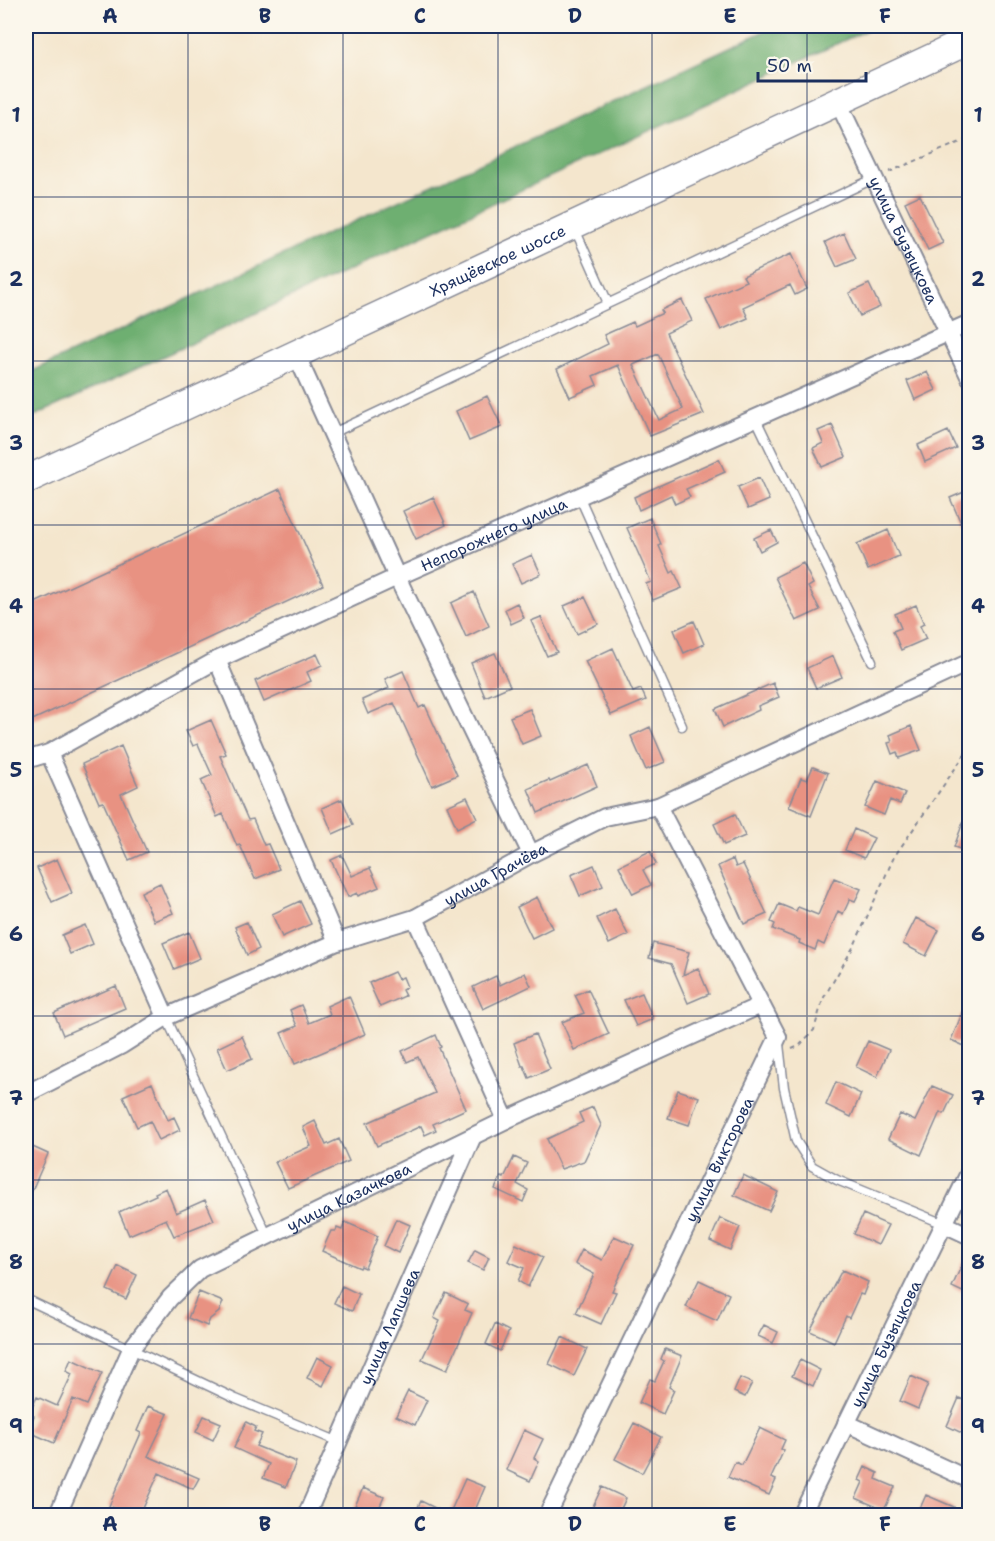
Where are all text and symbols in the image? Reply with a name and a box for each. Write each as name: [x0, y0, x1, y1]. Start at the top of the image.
text: A: [102, 3, 118, 29]
text: B: [259, 3, 271, 29]
text: C: [414, 3, 426, 29]
text: D: [568, 3, 582, 29]
text: E: [723, 3, 737, 29]
text: F: [879, 3, 891, 29]
scale bar: [758, 45, 866, 83]
text: 50 m: [767, 54, 812, 78]
text: 1: [11, 102, 21, 128]
text: 1: [973, 102, 983, 128]
street label: улица Бузыцкова: [864, 173, 943, 308]
street label: Хрящёвское шоссе: [426, 220, 569, 302]
text: 2: [9, 266, 23, 292]
text: 2: [971, 266, 985, 292]
text: 3: [9, 430, 23, 456]
text: 3: [971, 430, 985, 456]
street label: Непорожнего улица: [417, 493, 571, 576]
text: 4: [9, 593, 23, 619]
text: 4: [971, 593, 985, 619]
text: 5: [10, 757, 22, 783]
text: 5: [972, 757, 984, 783]
street label: улица Грачёва: [440, 838, 551, 911]
text: 6: [9, 921, 23, 947]
text: 6: [971, 921, 985, 947]
text: 7: [9, 1085, 23, 1111]
text: 7: [971, 1085, 985, 1111]
street label: улица Викторова: [680, 1093, 759, 1226]
street label: улица Казачкова: [283, 1158, 415, 1236]
text: 8: [9, 1249, 23, 1275]
text: 8: [971, 1249, 985, 1275]
street label: улица Лапшева: [355, 1265, 424, 1388]
street label: улица Бузыцкова: [846, 1277, 926, 1411]
text: 9: [9, 1413, 23, 1439]
text: 9: [971, 1413, 985, 1439]
text: A: [102, 1511, 118, 1537]
text: B: [259, 1511, 271, 1537]
text: C: [414, 1511, 426, 1537]
text: D: [568, 1511, 582, 1537]
text: E: [723, 1511, 737, 1537]
text: F: [879, 1511, 891, 1537]

